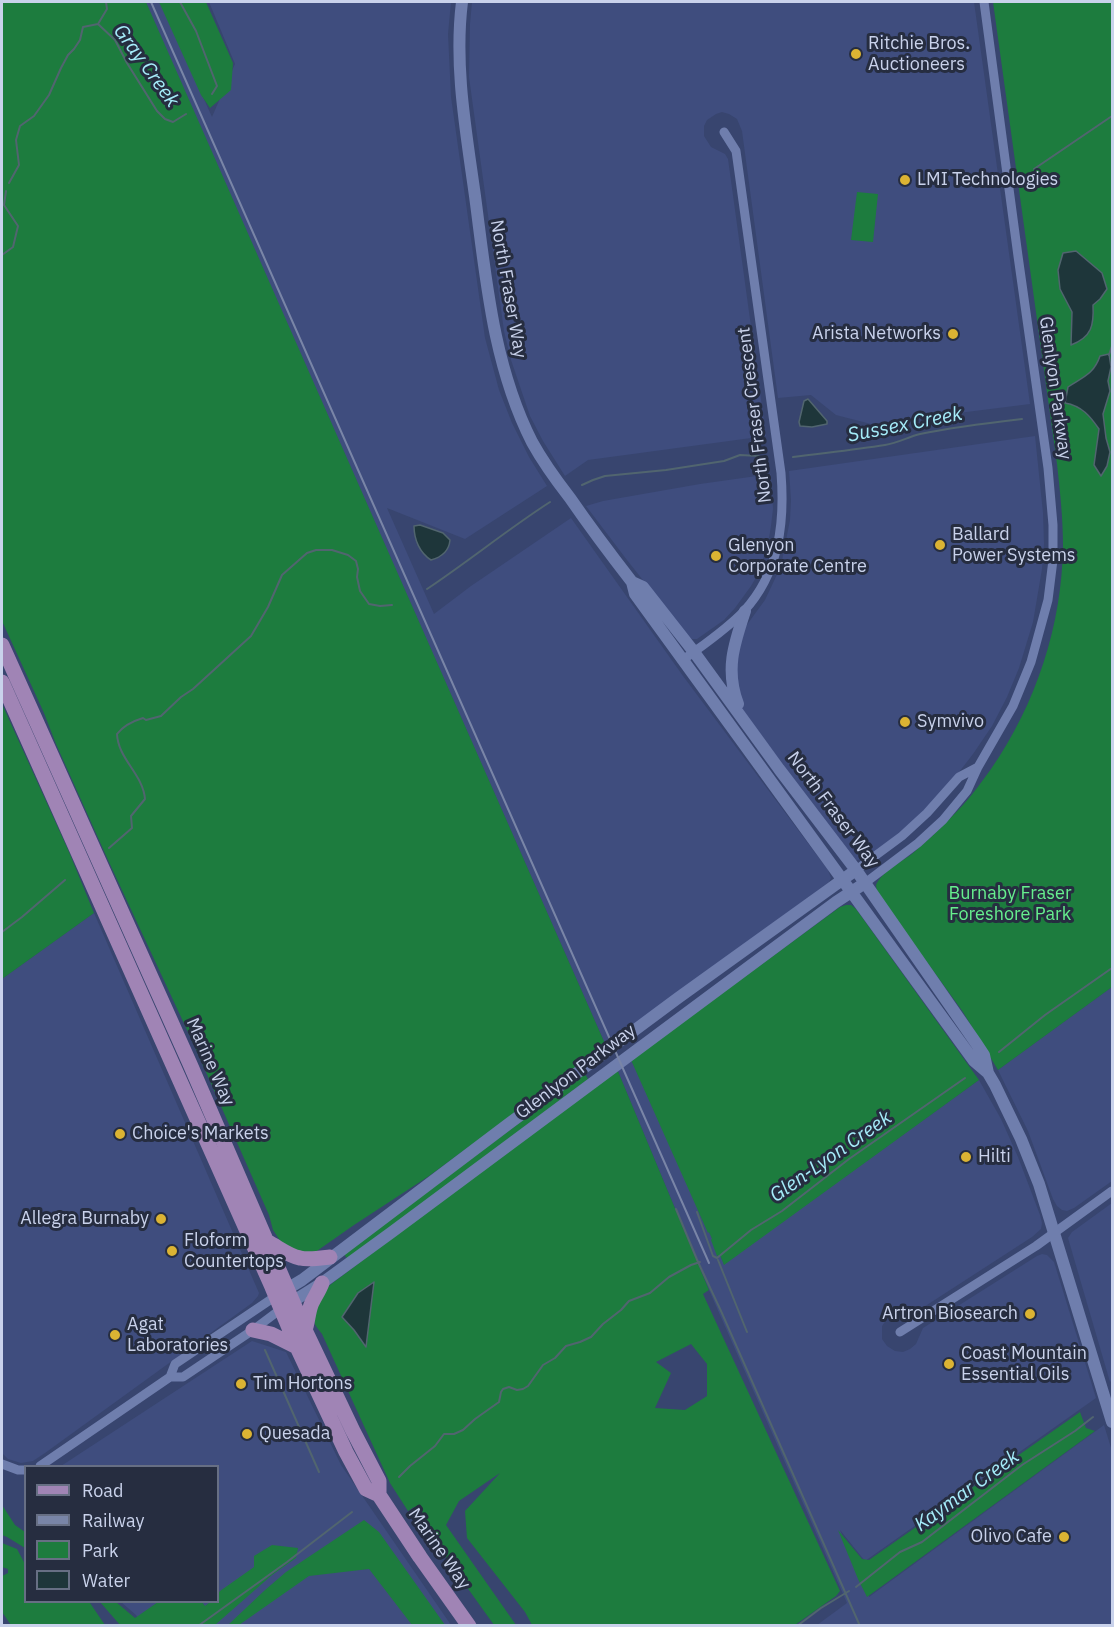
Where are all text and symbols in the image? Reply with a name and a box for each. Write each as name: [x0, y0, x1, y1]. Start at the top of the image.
water label: Gray Creek: [108, 20, 184, 112]
place label: Ritchie Bros. Auctioneers: [868, 33, 970, 76]
marker: Ritchie Bros. Auctioneers: [849, 47, 863, 61]
place label: LMI Technologies: [917, 169, 1058, 191]
marker: LMI Technologies: [898, 173, 912, 187]
street label: North Fraser Way: [485, 218, 531, 360]
street label: Glenlyon Parkway: [1034, 315, 1076, 461]
place label: Arista Networks: [812, 323, 941, 345]
street label: North Fraser Crescent: [733, 326, 777, 504]
marker: Arista Networks: [946, 327, 960, 341]
water label: Sussex Creek: [846, 402, 964, 448]
place label: Ballard Power Systems: [952, 524, 1076, 566]
place label: Glenyon Corporate Centre: [728, 535, 867, 578]
marker: Ballard Power Systems: [933, 538, 947, 552]
marker: Glenyon Corporate Centre: [709, 549, 723, 563]
place label: Symvivo: [917, 711, 984, 733]
marker: Symvivo: [898, 715, 912, 729]
street label: North Fraser Way: [782, 748, 884, 872]
park label: Burnaby Fraser Foreshore Park: [948, 883, 1072, 926]
street label: Marine Way: [181, 1015, 239, 1109]
street label: Glenlyon Parkway: [512, 1020, 640, 1124]
water label: Glen-Lyon Creek: [765, 1106, 897, 1208]
place label: Choice's Markets: [132, 1123, 269, 1145]
marker: Choice's Markets: [113, 1127, 127, 1141]
place label: Hilti: [978, 1146, 1011, 1168]
marker: Hilti: [959, 1150, 973, 1164]
place label: Allegra Burnaby: [20, 1208, 149, 1230]
marker: Allegra Burnaby: [154, 1212, 168, 1226]
place label: Floform Countertops: [184, 1230, 284, 1272]
marker: Floform Countertops: [165, 1244, 179, 1258]
place label: Artron Biosearch: [882, 1303, 1018, 1325]
marker: Artron Biosearch: [1023, 1307, 1037, 1321]
place label: Agat Laboratories: [127, 1314, 228, 1356]
marker: Agat Laboratories: [108, 1328, 122, 1342]
place label: Coast Mountain Essential Oils: [961, 1343, 1087, 1386]
marker: Coast Mountain Essential Oils: [942, 1357, 956, 1371]
place label: Tim Hortons: [253, 1373, 353, 1395]
marker: Tim Hortons: [234, 1377, 248, 1391]
place label: Quesada: [259, 1423, 330, 1445]
marker: Quesada: [240, 1427, 254, 1441]
water label: Kaymar Creek: [910, 1445, 1024, 1537]
legend: [24, 1465, 219, 1603]
text: Road: [82, 1479, 123, 1502]
street label: Marine Way: [403, 1504, 475, 1594]
text: Railway: [82, 1509, 144, 1532]
place label: Olivo Cafe: [970, 1526, 1052, 1548]
marker: Olivo Cafe: [1057, 1530, 1071, 1544]
text: Park: [82, 1539, 118, 1562]
text: Water: [82, 1569, 130, 1592]

